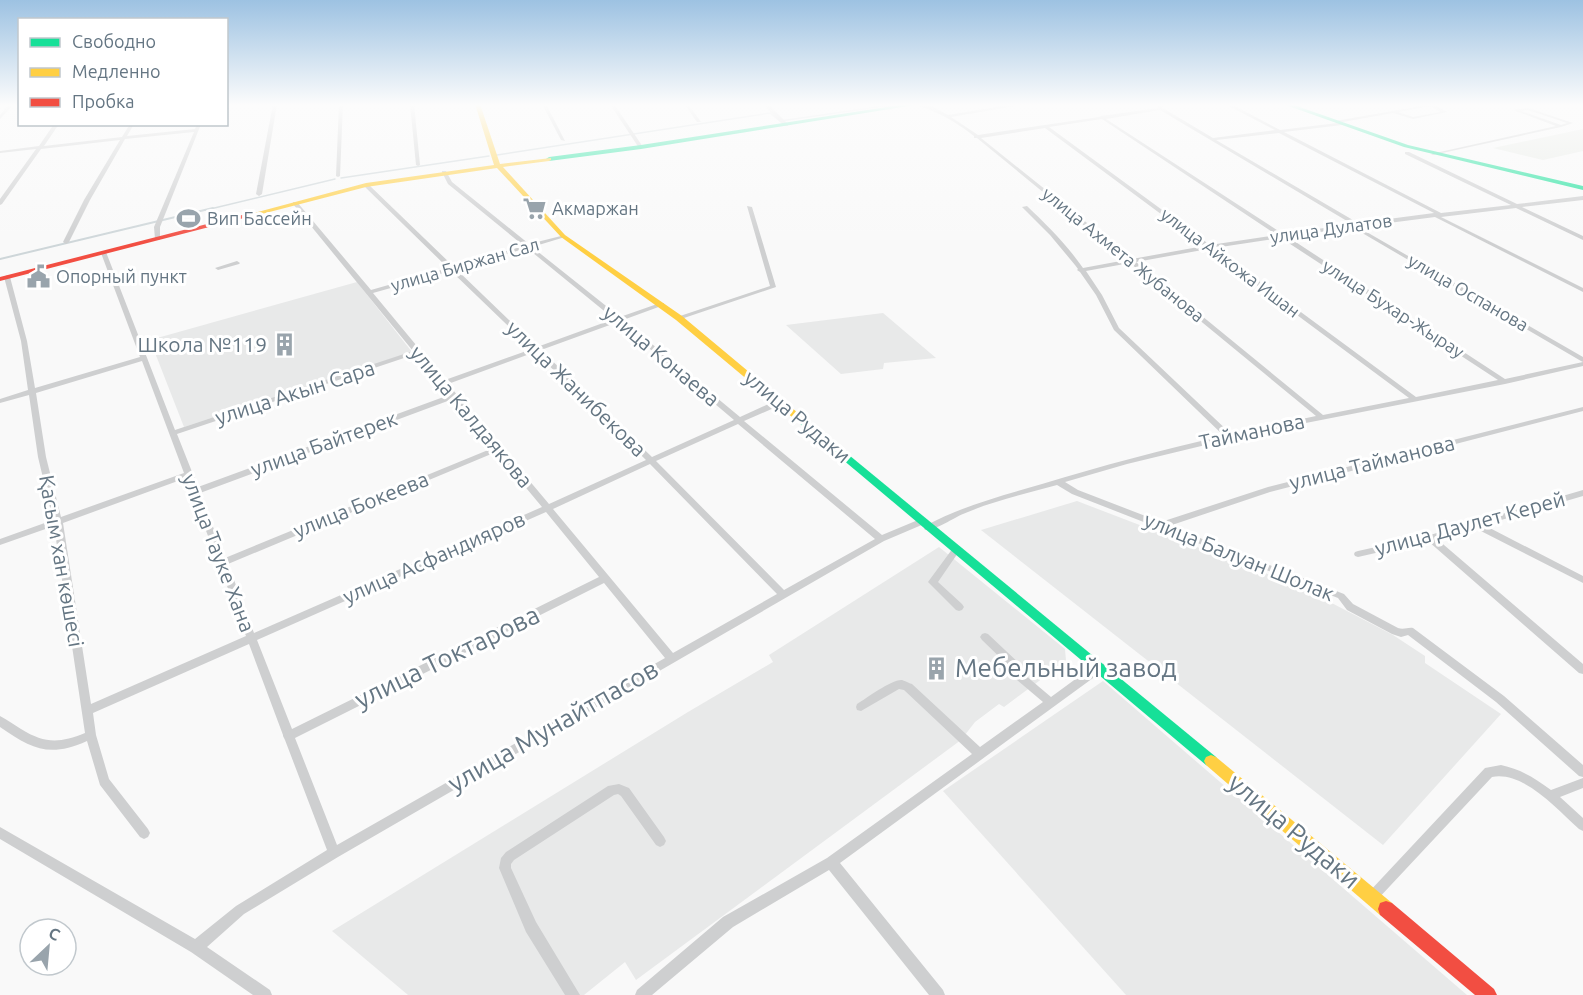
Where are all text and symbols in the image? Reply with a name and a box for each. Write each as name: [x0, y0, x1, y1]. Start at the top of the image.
legend: [18, 18, 228, 126]
text: Свободно: [72, 31, 156, 51]
text: Медленно: [72, 61, 161, 81]
text: Пробка: [72, 91, 135, 111]
street label: улица Ахмета Жубанова: [1039, 183, 1209, 326]
supermarket icon: Акмаржан: [521, 196, 547, 222]
place label: Акмаржан: [552, 198, 639, 218]
street label: улица Айкожа Ишан: [1157, 203, 1304, 321]
sports icon: Вип Бассейн: [176, 206, 202, 232]
place label: Вип Бассейн: [207, 208, 312, 228]
street label: улица Дулатов: [1269, 210, 1393, 246]
street label: улица Биржан Сал: [388, 233, 541, 295]
street label: улица Оспанова: [1405, 250, 1532, 335]
street label: улица Бухар-Жырау: [1319, 255, 1468, 362]
public building icon: Опорный пункт: [25, 264, 51, 290]
place label: Опорный пункт: [56, 266, 187, 286]
street label: улица Конаева: [599, 300, 725, 411]
street label: улица Жанибекова: [502, 315, 652, 461]
place label: Школа №119: [137, 332, 267, 356]
building icon: Школа №119: [272, 332, 298, 358]
street label: улица Калдаякова: [405, 341, 538, 492]
street label: улица Акын Сара: [212, 355, 377, 429]
street label: улица Рудаки: [740, 365, 856, 468]
street label: улица Байтерек: [247, 405, 400, 481]
street label: Тайманова: [1197, 408, 1307, 454]
street label: улица Тайманова: [1287, 430, 1457, 494]
street label: улица Бокеева: [290, 466, 432, 542]
street label: улица Тауке Хана: [178, 470, 260, 635]
street label: Қасым хан көшесі: [35, 473, 89, 649]
street label: улица Даулет Керей: [1372, 486, 1568, 560]
street label: улица Асфандияров: [339, 506, 528, 608]
street label: улица Балуан Шолак: [1141, 507, 1338, 605]
street label: улица Токтарова: [350, 599, 544, 714]
place label: Мебельный завод: [955, 653, 1177, 682]
street label: улица Мунайтпасов: [443, 654, 663, 798]
building icon: Мебельный завод: [924, 655, 950, 681]
street label: улица Рудаки: [1223, 767, 1366, 894]
north arrow: [18, 917, 78, 977]
text: С: [46, 923, 63, 944]

